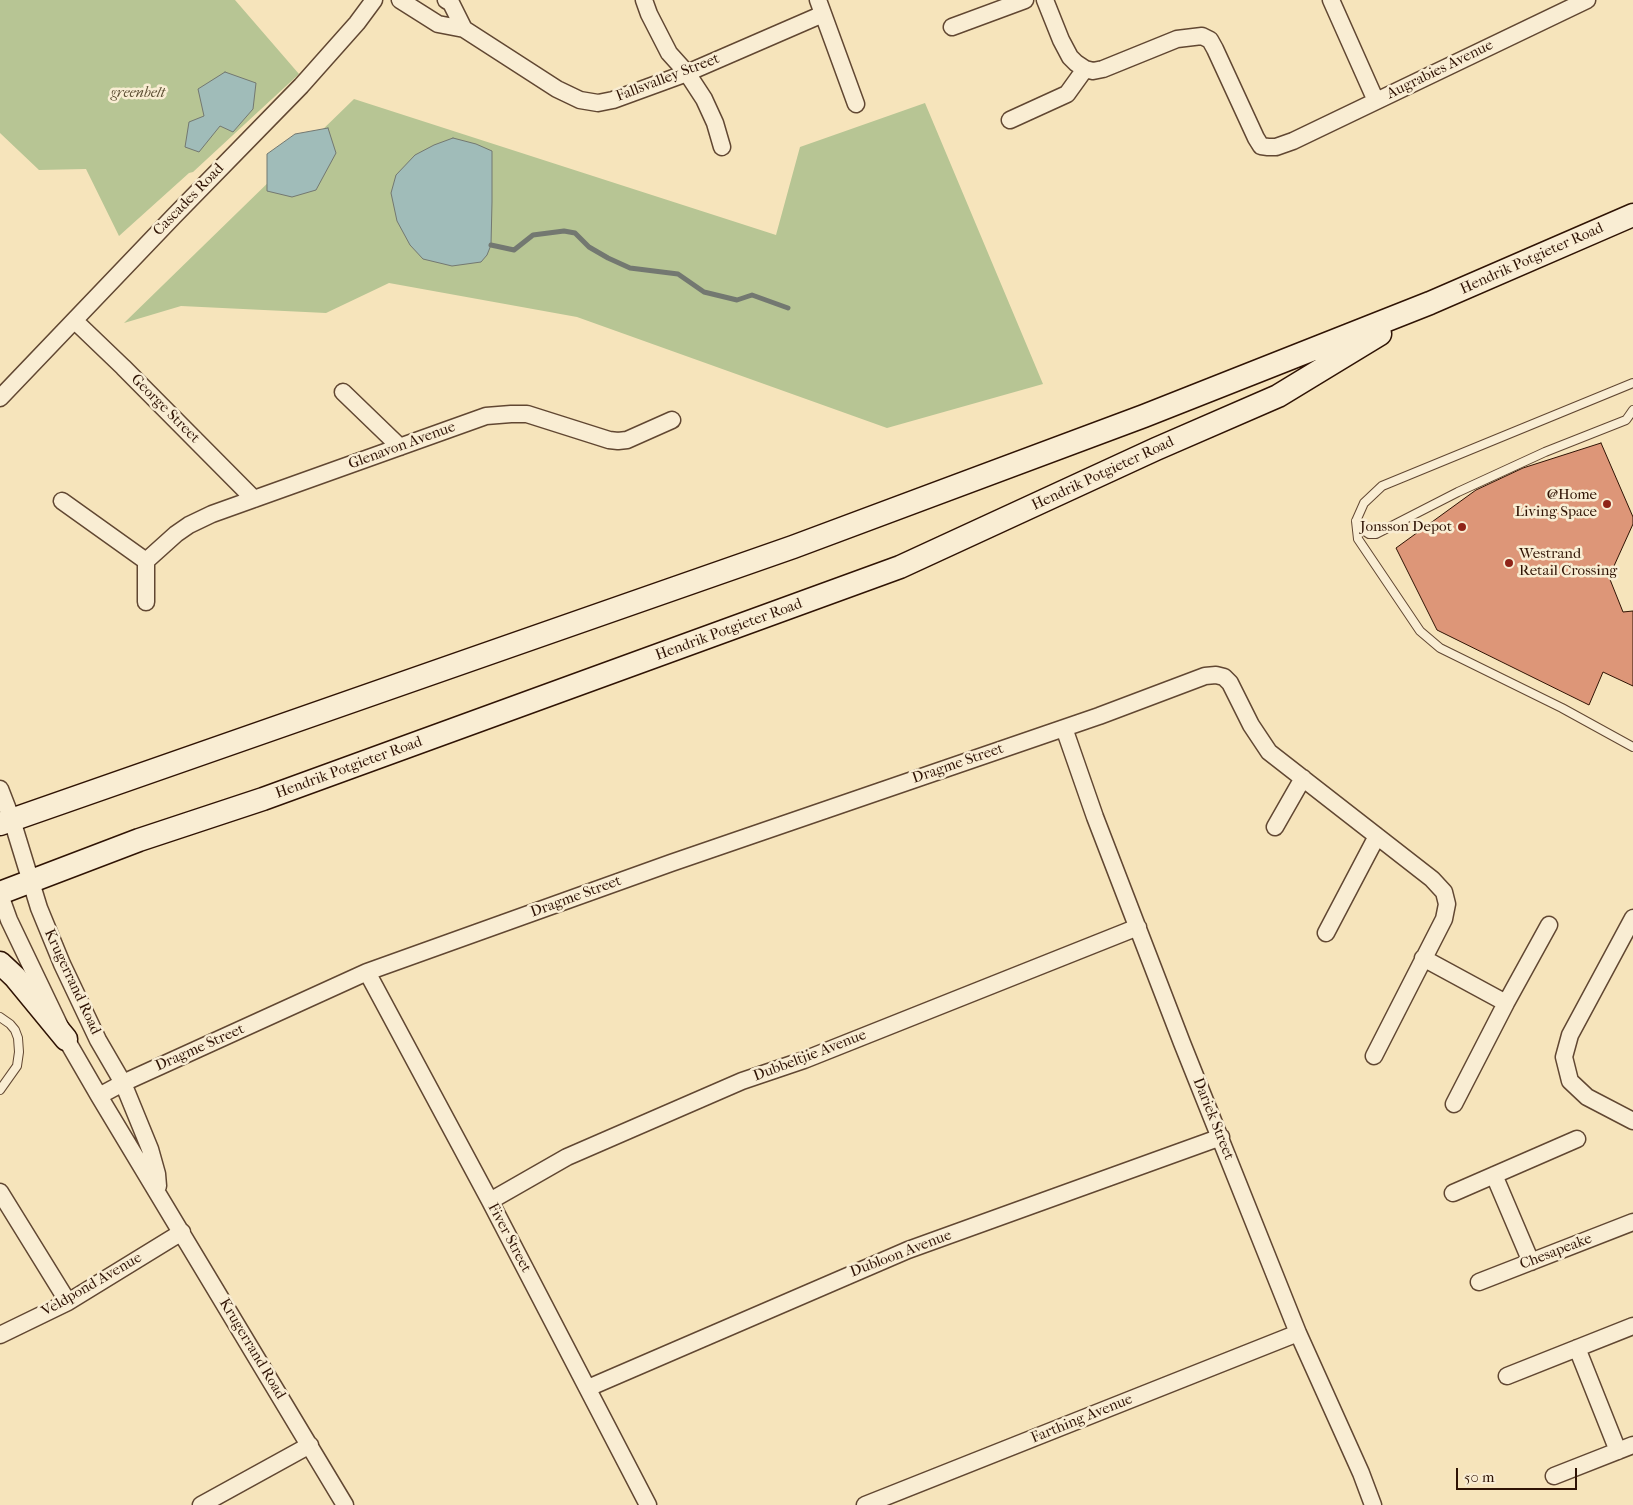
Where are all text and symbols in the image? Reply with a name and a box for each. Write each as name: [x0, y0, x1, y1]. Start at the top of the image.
street label: Augrabies Avenue: [1384, 36, 1496, 104]
street label: Fallsvalley Street: [614, 50, 722, 106]
park label: greenbelt: [111, 84, 165, 102]
street label: Cascades Road: [150, 160, 228, 240]
street label: Hendrik Potgieter Road: [1458, 219, 1606, 299]
street label: George Street: [127, 371, 203, 447]
street label: Glenavon Avenue: [346, 418, 458, 474]
street label: Hendrik Potgieter Road: [1029, 433, 1177, 515]
place label: @Home Living Space: [1515, 486, 1597, 521]
marker: @Home Living Space: [1601, 498, 1613, 510]
place label: Jonsson Depot: [1360, 518, 1452, 536]
marker: Jonsson Depot: [1456, 521, 1468, 533]
place label: Westrand Retail Crossing: [1519, 545, 1617, 580]
marker: Westrand Retail Crossing: [1503, 557, 1515, 569]
street label: Hendrik Potgieter Road: [653, 595, 805, 665]
street label: Hendrik Potgieter Road: [273, 733, 425, 803]
street label: Dragme Street: [910, 740, 1006, 788]
street label: Dragme Street: [528, 872, 624, 922]
street label: Krugerrand Road: [40, 926, 104, 1038]
street label: Dragme Street: [153, 1020, 247, 1076]
street label: Dubbeltjie Avenue: [751, 1026, 869, 1086]
street label: Dariek Street: [1188, 1075, 1238, 1163]
street label: Fiver Street: [483, 1200, 535, 1276]
street label: Dubloon Avenue: [848, 1226, 954, 1282]
street label: Chesapeake: [1517, 1230, 1595, 1274]
street label: Veldpond Avenue: [39, 1249, 145, 1321]
street label: Krugerrand Road: [215, 1295, 289, 1403]
street label: Farthing Avenue: [1029, 1390, 1135, 1448]
scale bar: [1458, 1458, 1579, 1490]
text: 50 m: [1464, 1468, 1494, 1486]

